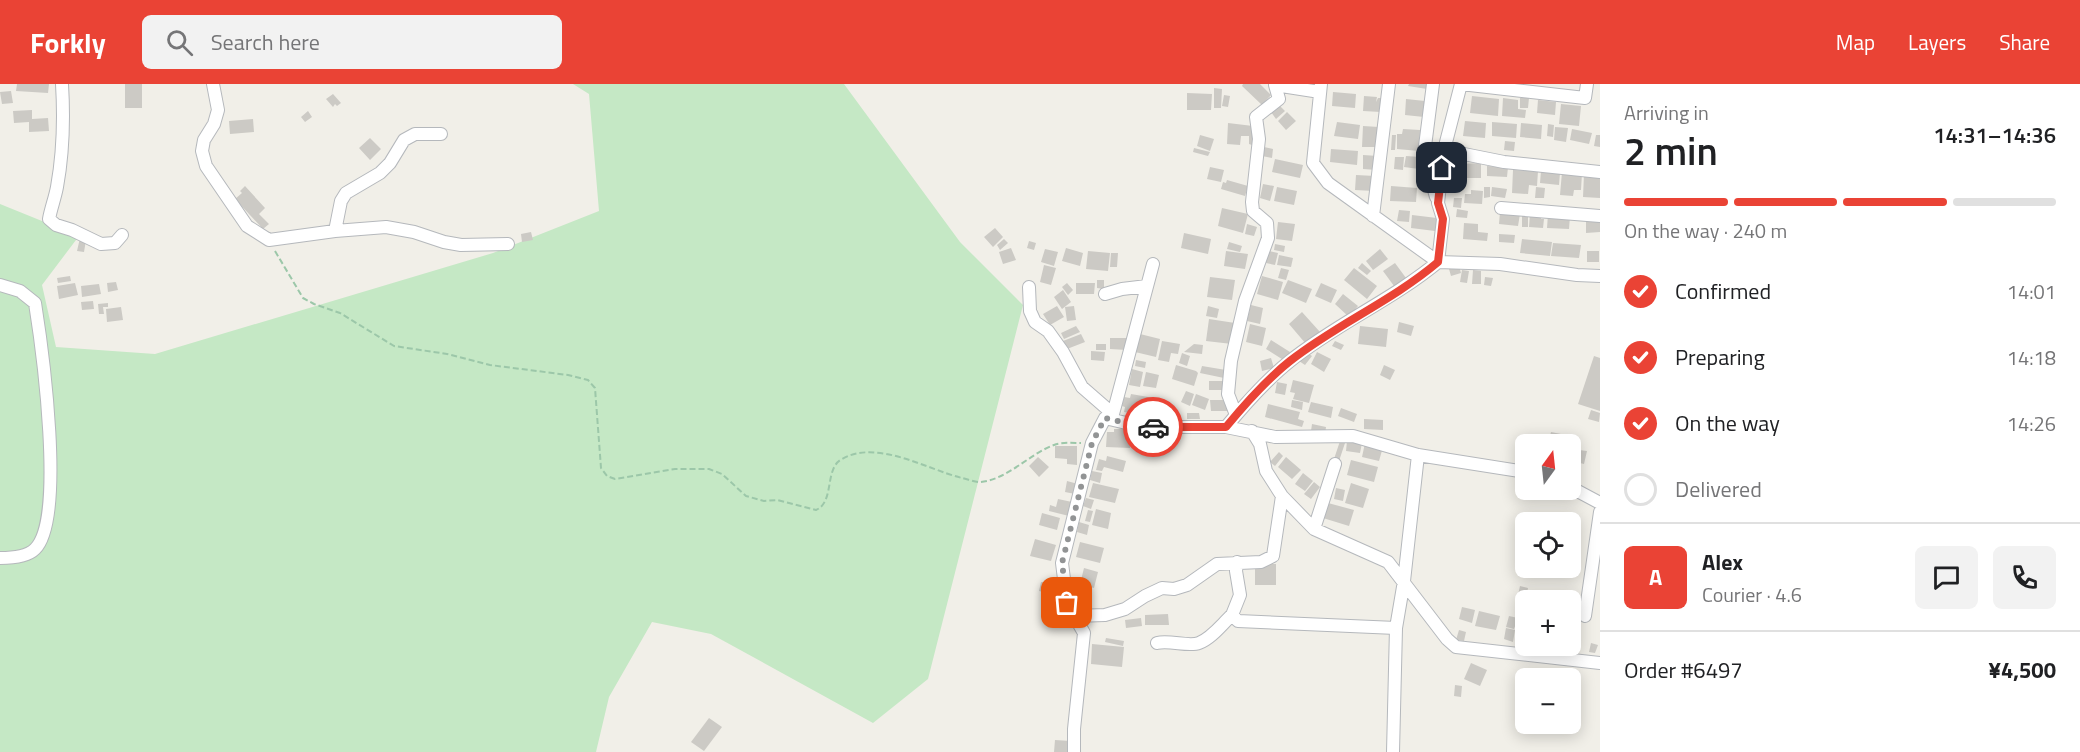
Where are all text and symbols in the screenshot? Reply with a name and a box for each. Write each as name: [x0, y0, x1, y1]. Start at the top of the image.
search box: [142, 15, 562, 69]
text: Forkly: [30, 21, 106, 64]
text: Search here: [211, 25, 320, 59]
icon: search: [163, 26, 196, 59]
text: Map: [1836, 26, 1875, 58]
text: Layers: [1908, 26, 1966, 58]
text: Share: [1999, 26, 2050, 58]
text: Arriving in: [1624, 97, 1709, 128]
text: 14:31–14:36: [1933, 118, 2056, 152]
text: 2 min: [1624, 121, 1718, 180]
pin: [1416, 142, 1467, 193]
icon: home: [1425, 151, 1458, 184]
text: On the way · 240 m: [1624, 215, 1787, 246]
text: Confirmed: [1675, 274, 1771, 308]
icon: check: [1624, 275, 1657, 308]
text: 14:01: [2007, 276, 2056, 307]
text: Preparing: [1675, 340, 1765, 374]
icon: check: [1624, 341, 1657, 374]
text: 14:18: [2007, 342, 2056, 373]
courier: [1123, 397, 1183, 457]
text: On the way: [1675, 406, 1780, 440]
icon: check: [1624, 407, 1657, 440]
text: 14:26: [2007, 408, 2056, 439]
icon: car: [1137, 411, 1170, 444]
north arrow: [1515, 434, 1581, 500]
map controls: [1515, 434, 1581, 734]
text: Delivered: [1675, 472, 1762, 506]
button: locate: [1515, 512, 1581, 578]
text: Alex: [1702, 545, 1743, 579]
button: chat: [1915, 546, 1978, 609]
button: phone: [1993, 546, 2056, 609]
text: A: [1649, 560, 1662, 594]
pin: [1041, 577, 1092, 628]
text: Courier · 4.6: [1702, 579, 1802, 610]
icon: bag: [1050, 586, 1083, 619]
button: +: [1515, 590, 1581, 656]
text: Order #6497: [1624, 653, 1743, 687]
text: ¥4,500: [1989, 653, 2056, 687]
button: −: [1515, 668, 1581, 734]

